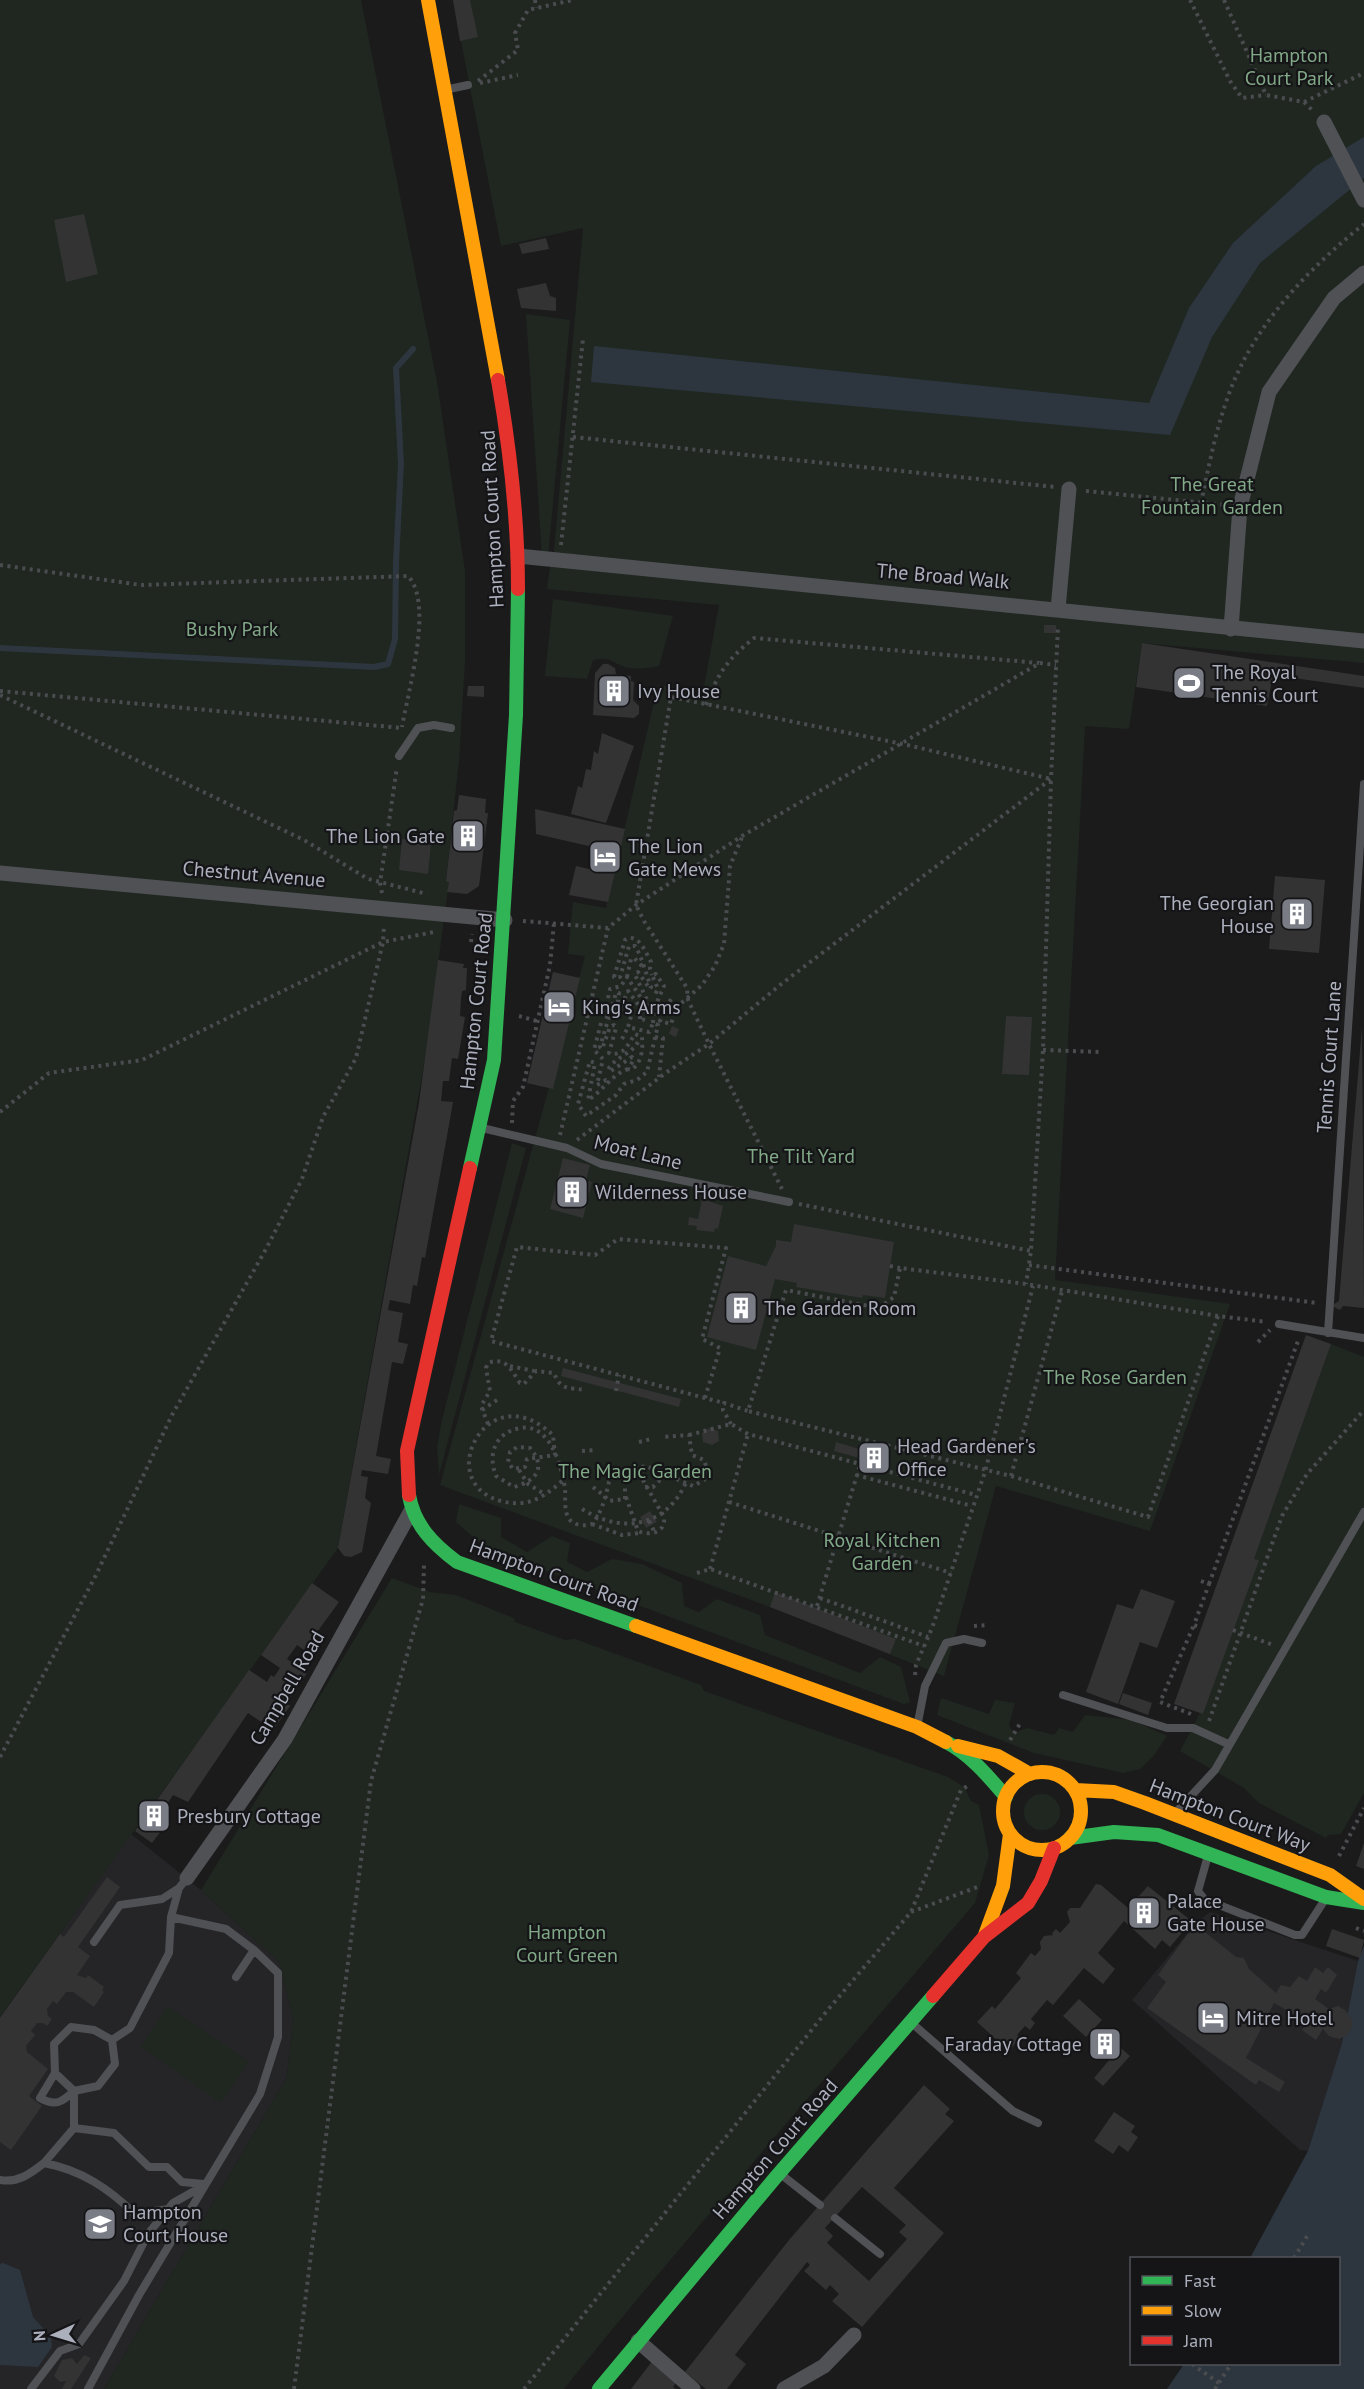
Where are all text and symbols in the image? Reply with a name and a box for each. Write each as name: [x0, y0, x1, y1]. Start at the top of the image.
park label: Hampton Court Park: [1245, 42, 1334, 91]
street label: Hampton Court Road: [474, 429, 510, 609]
park label: The Great Fountain Garden: [1141, 471, 1283, 520]
street label: The Broad Walk: [875, 557, 1011, 595]
park label: Bushy Park: [186, 616, 279, 642]
place label: The Royal Tennis Court: [1212, 659, 1318, 708]
sports icon: The Royal Tennis Court: [1171, 665, 1207, 701]
building icon: Ivy House: [596, 673, 632, 709]
place label: Ivy House: [637, 678, 720, 704]
building icon: The Lion Gate: [450, 818, 486, 854]
place label: The Lion Gate: [326, 823, 445, 849]
place label: The Lion Gate Mews: [628, 833, 721, 882]
hotel icon: The Lion Gate Mews: [587, 839, 623, 875]
street label: Chestnut Avenue: [181, 855, 327, 893]
place label: The Georgian House: [1160, 890, 1274, 939]
building icon: The Georgian House: [1279, 896, 1315, 932]
street label: Hampton Court Road: [454, 911, 498, 1091]
street label: Tennis Court Lane: [1311, 980, 1347, 1134]
hotel icon: King's Arms: [541, 989, 577, 1025]
place label: King's Arms: [582, 994, 681, 1020]
street label: Moat Lane: [591, 1129, 685, 1175]
park label: The Tilt Yard: [747, 1143, 855, 1169]
building icon: Wilderness House: [554, 1174, 590, 1210]
place label: Wilderness House: [595, 1179, 747, 1205]
building icon: The Garden Room: [723, 1290, 759, 1326]
place label: The Garden Room: [764, 1295, 916, 1321]
park label: The Rose Garden: [1043, 1364, 1187, 1390]
place label: Head Gardener's Office: [897, 1433, 1036, 1482]
building icon: Head Gardener's Office: [856, 1440, 892, 1476]
park label: The Magic Garden: [558, 1458, 712, 1484]
park label: Royal Kitchen Garden: [823, 1527, 941, 1576]
street label: Hampton Court Road: [466, 1532, 642, 1618]
street label: Campbell Road: [244, 1626, 330, 1750]
street label: Hampton Court Way: [1146, 1772, 1315, 1858]
building icon: Presbury Cottage: [136, 1798, 172, 1834]
place label: Presbury Cottage: [177, 1803, 321, 1829]
place label: Palace Gate House: [1167, 1888, 1265, 1937]
building icon: Palace Gate House: [1126, 1895, 1162, 1931]
park label: Hampton Court Green: [516, 1919, 618, 1968]
hotel icon: Mitre Hotel: [1195, 2000, 1231, 2036]
place label: Mitre Hotel: [1236, 2005, 1333, 2031]
building icon: Faraday Cottage: [1087, 2026, 1123, 2062]
place label: Faraday Cottage: [945, 2031, 1082, 2057]
street label: Hampton Court Road: [707, 2073, 843, 2225]
place label: Hampton Court House: [123, 2199, 228, 2248]
school or university icon: Hampton Court House: [82, 2206, 118, 2242]
legend: [1130, 2257, 1340, 2365]
text: Fast: [1184, 2269, 1216, 2292]
text: Slow: [1184, 2299, 1222, 2322]
north arrow: [24, 2305, 84, 2365]
text: Jam: [1183, 2329, 1213, 2352]
text: N: [29, 2330, 49, 2342]

